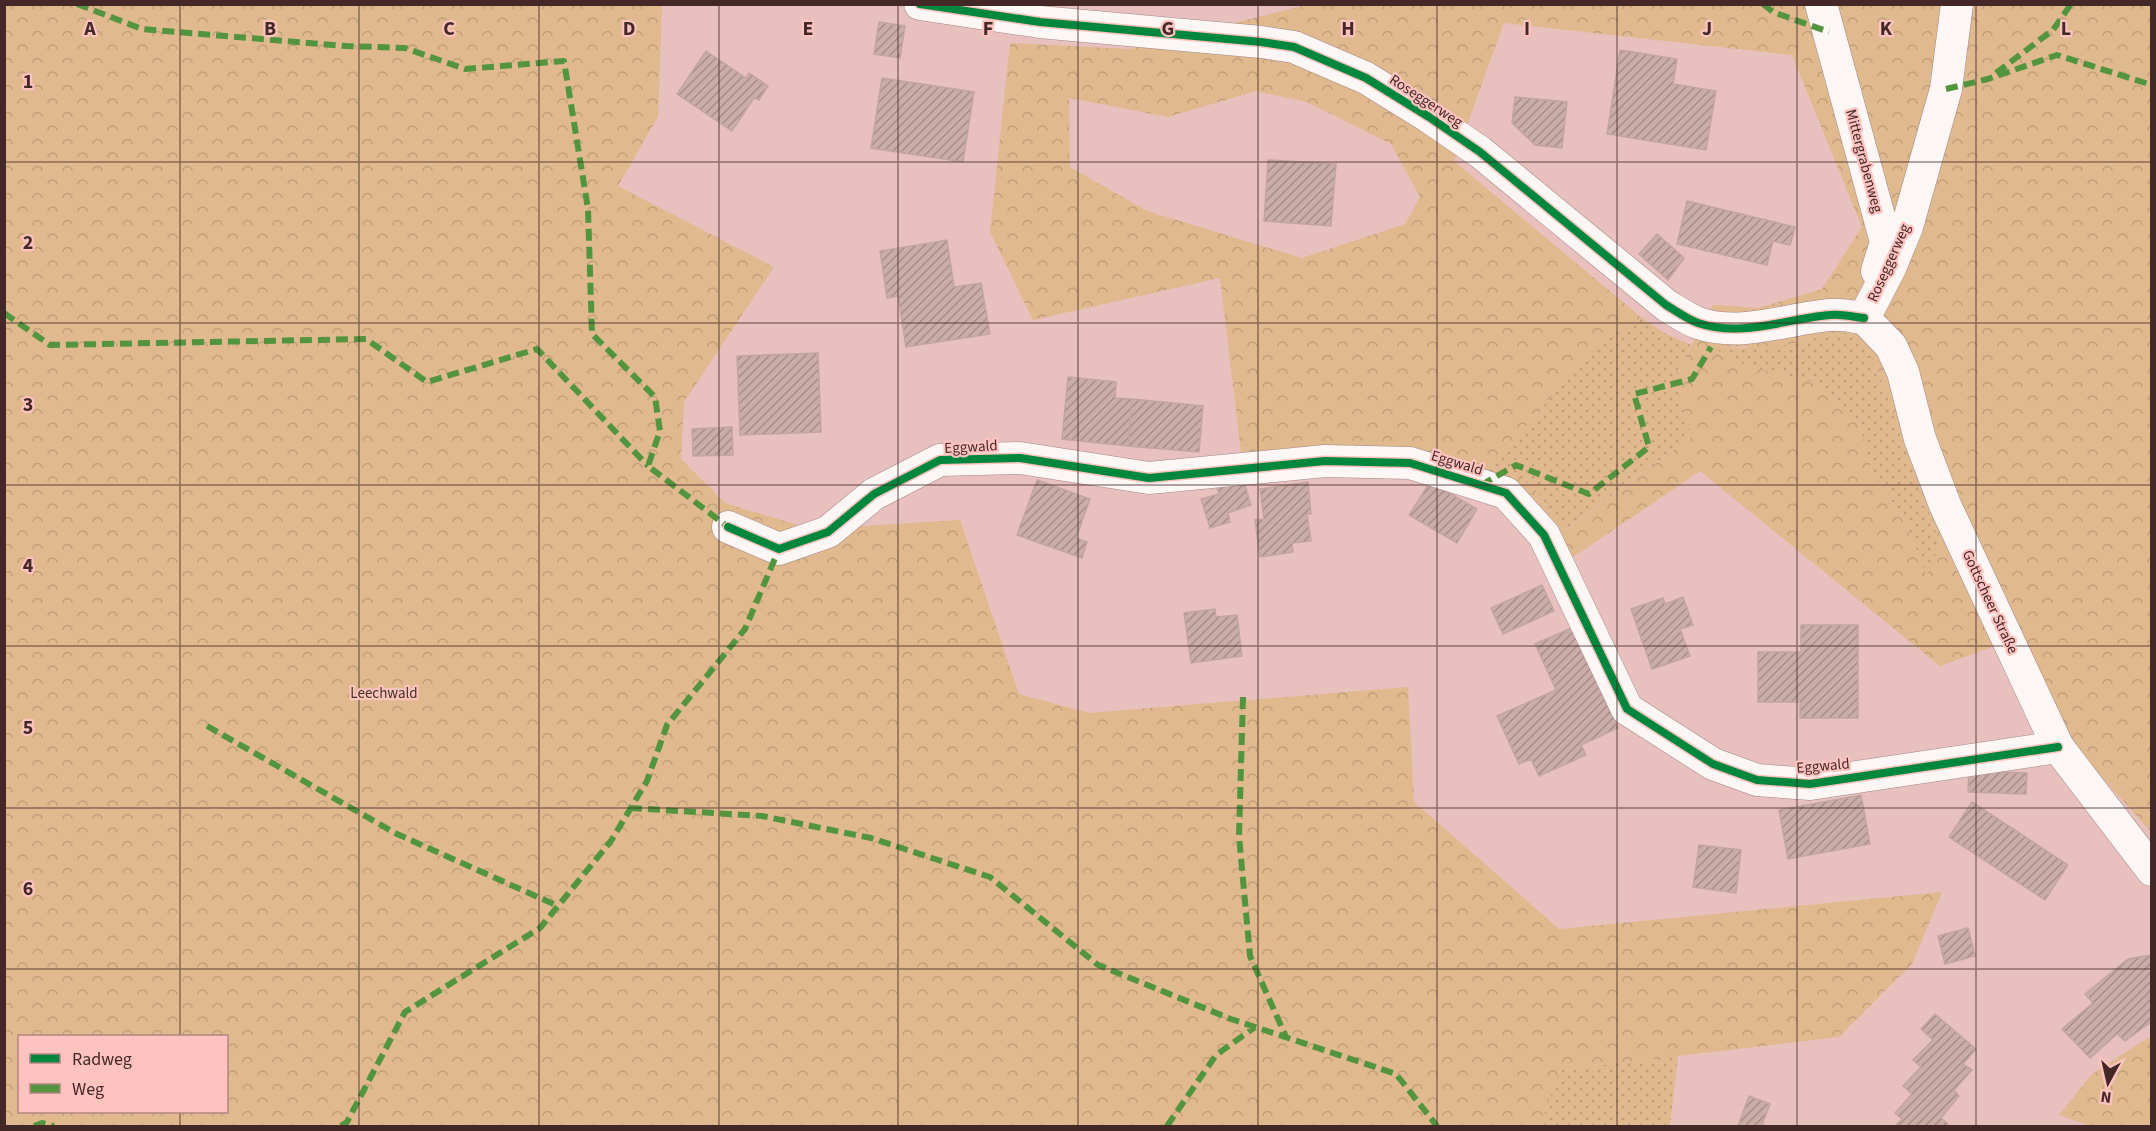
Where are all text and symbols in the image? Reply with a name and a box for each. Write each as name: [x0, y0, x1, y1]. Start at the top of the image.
text: A: [83, 15, 96, 43]
text: B: [264, 15, 276, 43]
text: C: [443, 15, 455, 43]
text: D: [623, 15, 635, 43]
text: E: [803, 15, 813, 43]
text: F: [983, 15, 993, 43]
text: G: [1162, 15, 1174, 43]
text: H: [1341, 15, 1355, 43]
text: I: [1524, 15, 1530, 43]
text: J: [1702, 15, 1712, 43]
text: K: [1880, 15, 1893, 43]
text: L: [2061, 15, 2071, 43]
text: 1: [23, 68, 33, 96]
street label: Roseggerweg: [1385, 69, 1467, 133]
street label: Mittergrabenweg: [1840, 107, 1888, 215]
street label: Roseggerweg: [1862, 220, 1916, 305]
text: 2: [23, 229, 33, 257]
text: 3: [23, 391, 33, 419]
street label: Eggwald: [944, 435, 998, 459]
street label: Eggwald: [1428, 445, 1486, 481]
street label: Gottscheer Straße: [1957, 547, 2023, 657]
text: 4: [23, 552, 34, 580]
park label: Leechwald: [350, 683, 418, 704]
text: 5: [23, 714, 33, 742]
street label: Eggwald: [1796, 753, 1850, 779]
text: 6: [23, 875, 33, 903]
legend: [18, 1035, 228, 1113]
text: Radweg: [72, 1047, 132, 1072]
north arrow: [2078, 1053, 2138, 1113]
text: Weg: [72, 1077, 104, 1102]
text: N: [2099, 1085, 2113, 1108]

